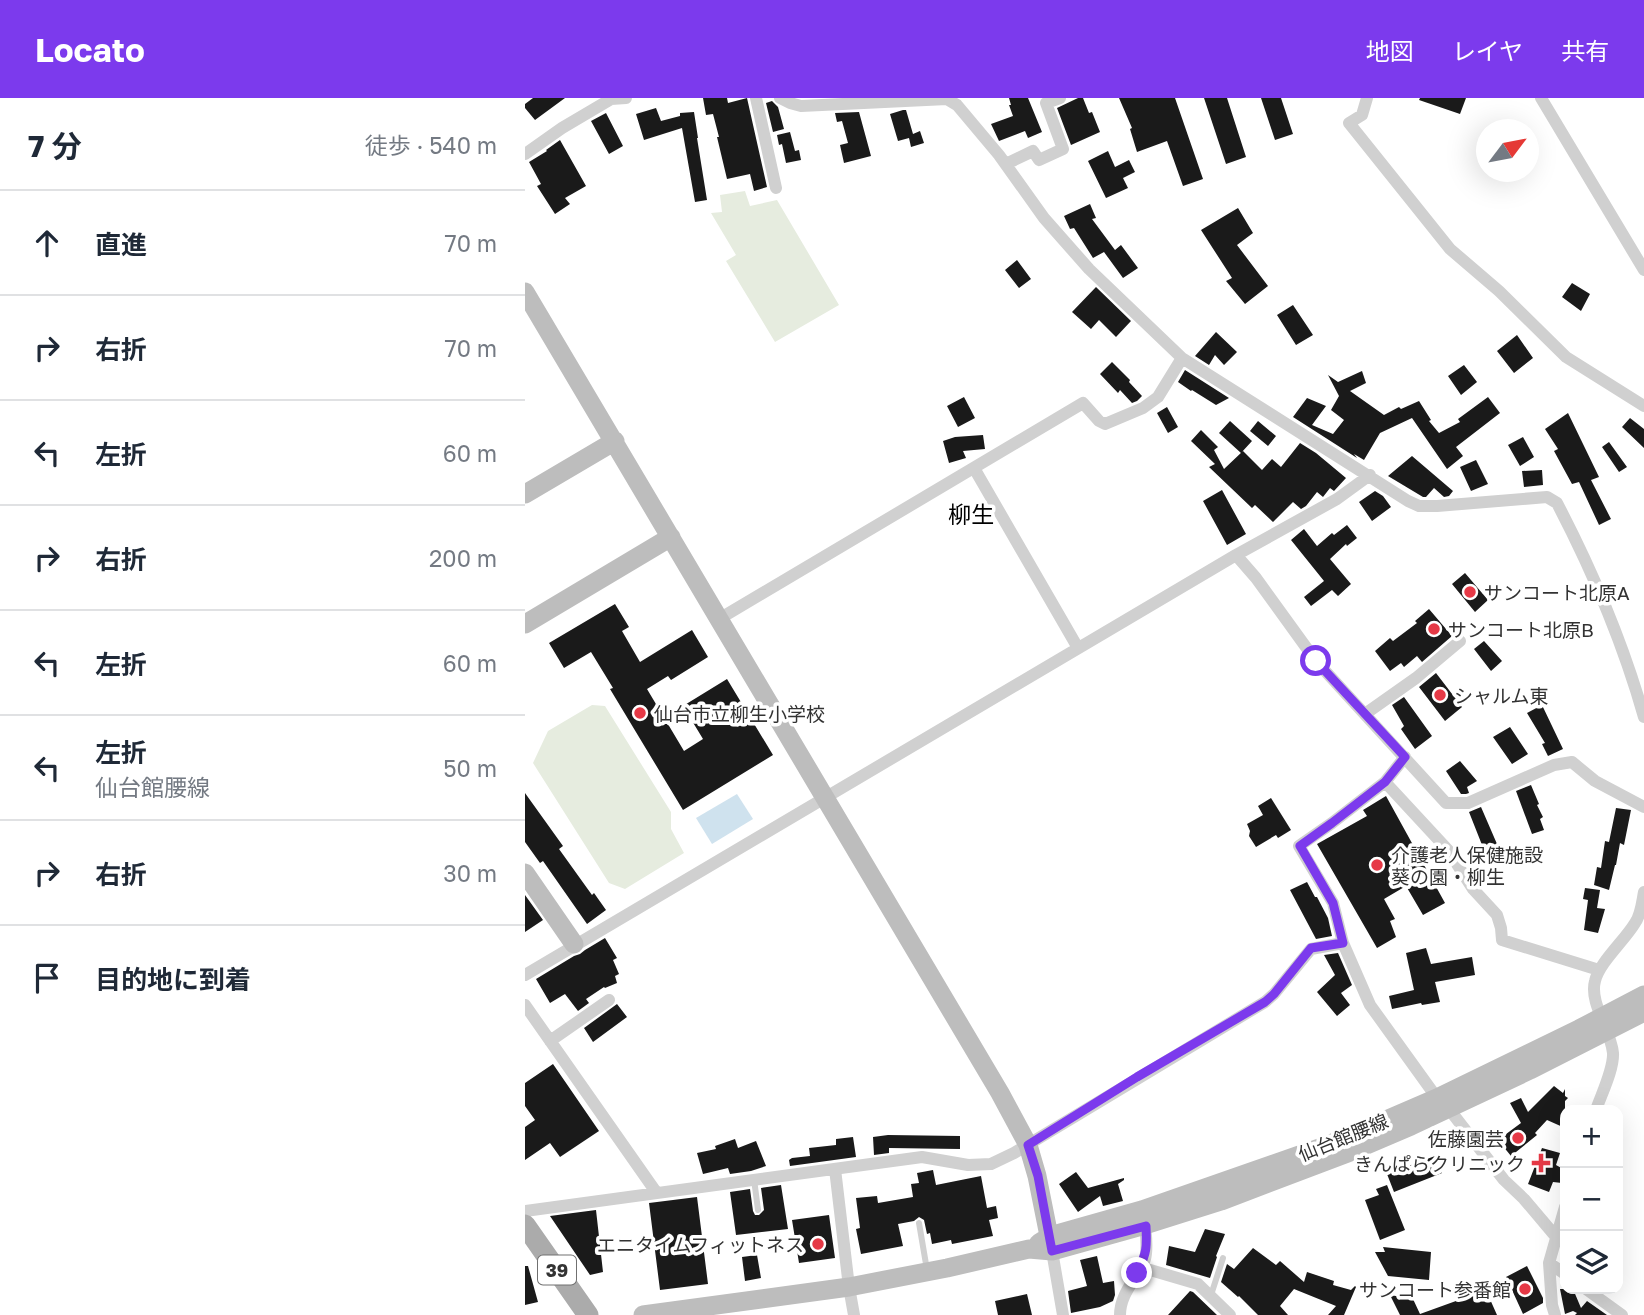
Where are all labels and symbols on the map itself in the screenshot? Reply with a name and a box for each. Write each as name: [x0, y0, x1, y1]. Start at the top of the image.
north arrow: [1476, 119, 1539, 182]
district label: 柳生: [948, 500, 994, 528]
place label: サンコート北原A: [1484, 581, 1630, 604]
marker: サンコート北原A: [1462, 584, 1478, 600]
place label: サンコート北原B: [1448, 618, 1594, 641]
marker: サンコート北原B: [1426, 621, 1442, 637]
route start: [1300, 645, 1331, 676]
place label: シャルム東: [1454, 684, 1549, 707]
marker: シャルム東: [1432, 687, 1448, 703]
place label: 仙台市立柳生小学校: [654, 702, 825, 725]
marker: 仙台市立柳生小学校: [632, 705, 648, 721]
place label: 介護老人保健施設 葵の園・柳生: [1391, 843, 1543, 888]
marker: 介護老人保健施設 葵の園・柳生: [1369, 857, 1385, 873]
street label: 仙台館腰線: [1295, 1109, 1391, 1165]
place label: 佐藤園芸: [1428, 1127, 1504, 1150]
marker: 佐藤園芸: [1510, 1130, 1526, 1146]
place label: きんぱらクリニック: [1354, 1152, 1525, 1175]
marker: きんぱらクリニック: [1531, 1153, 1551, 1173]
place label: エニタイムフィットネス: [597, 1233, 804, 1256]
marker: エニタイムフィットネス: [810, 1236, 826, 1252]
road number: 39: [538, 1255, 576, 1284]
route end: [1121, 1257, 1152, 1288]
place label: サンコート参番館: [1359, 1278, 1511, 1301]
marker: サンコート参番館: [1517, 1281, 1533, 1297]

